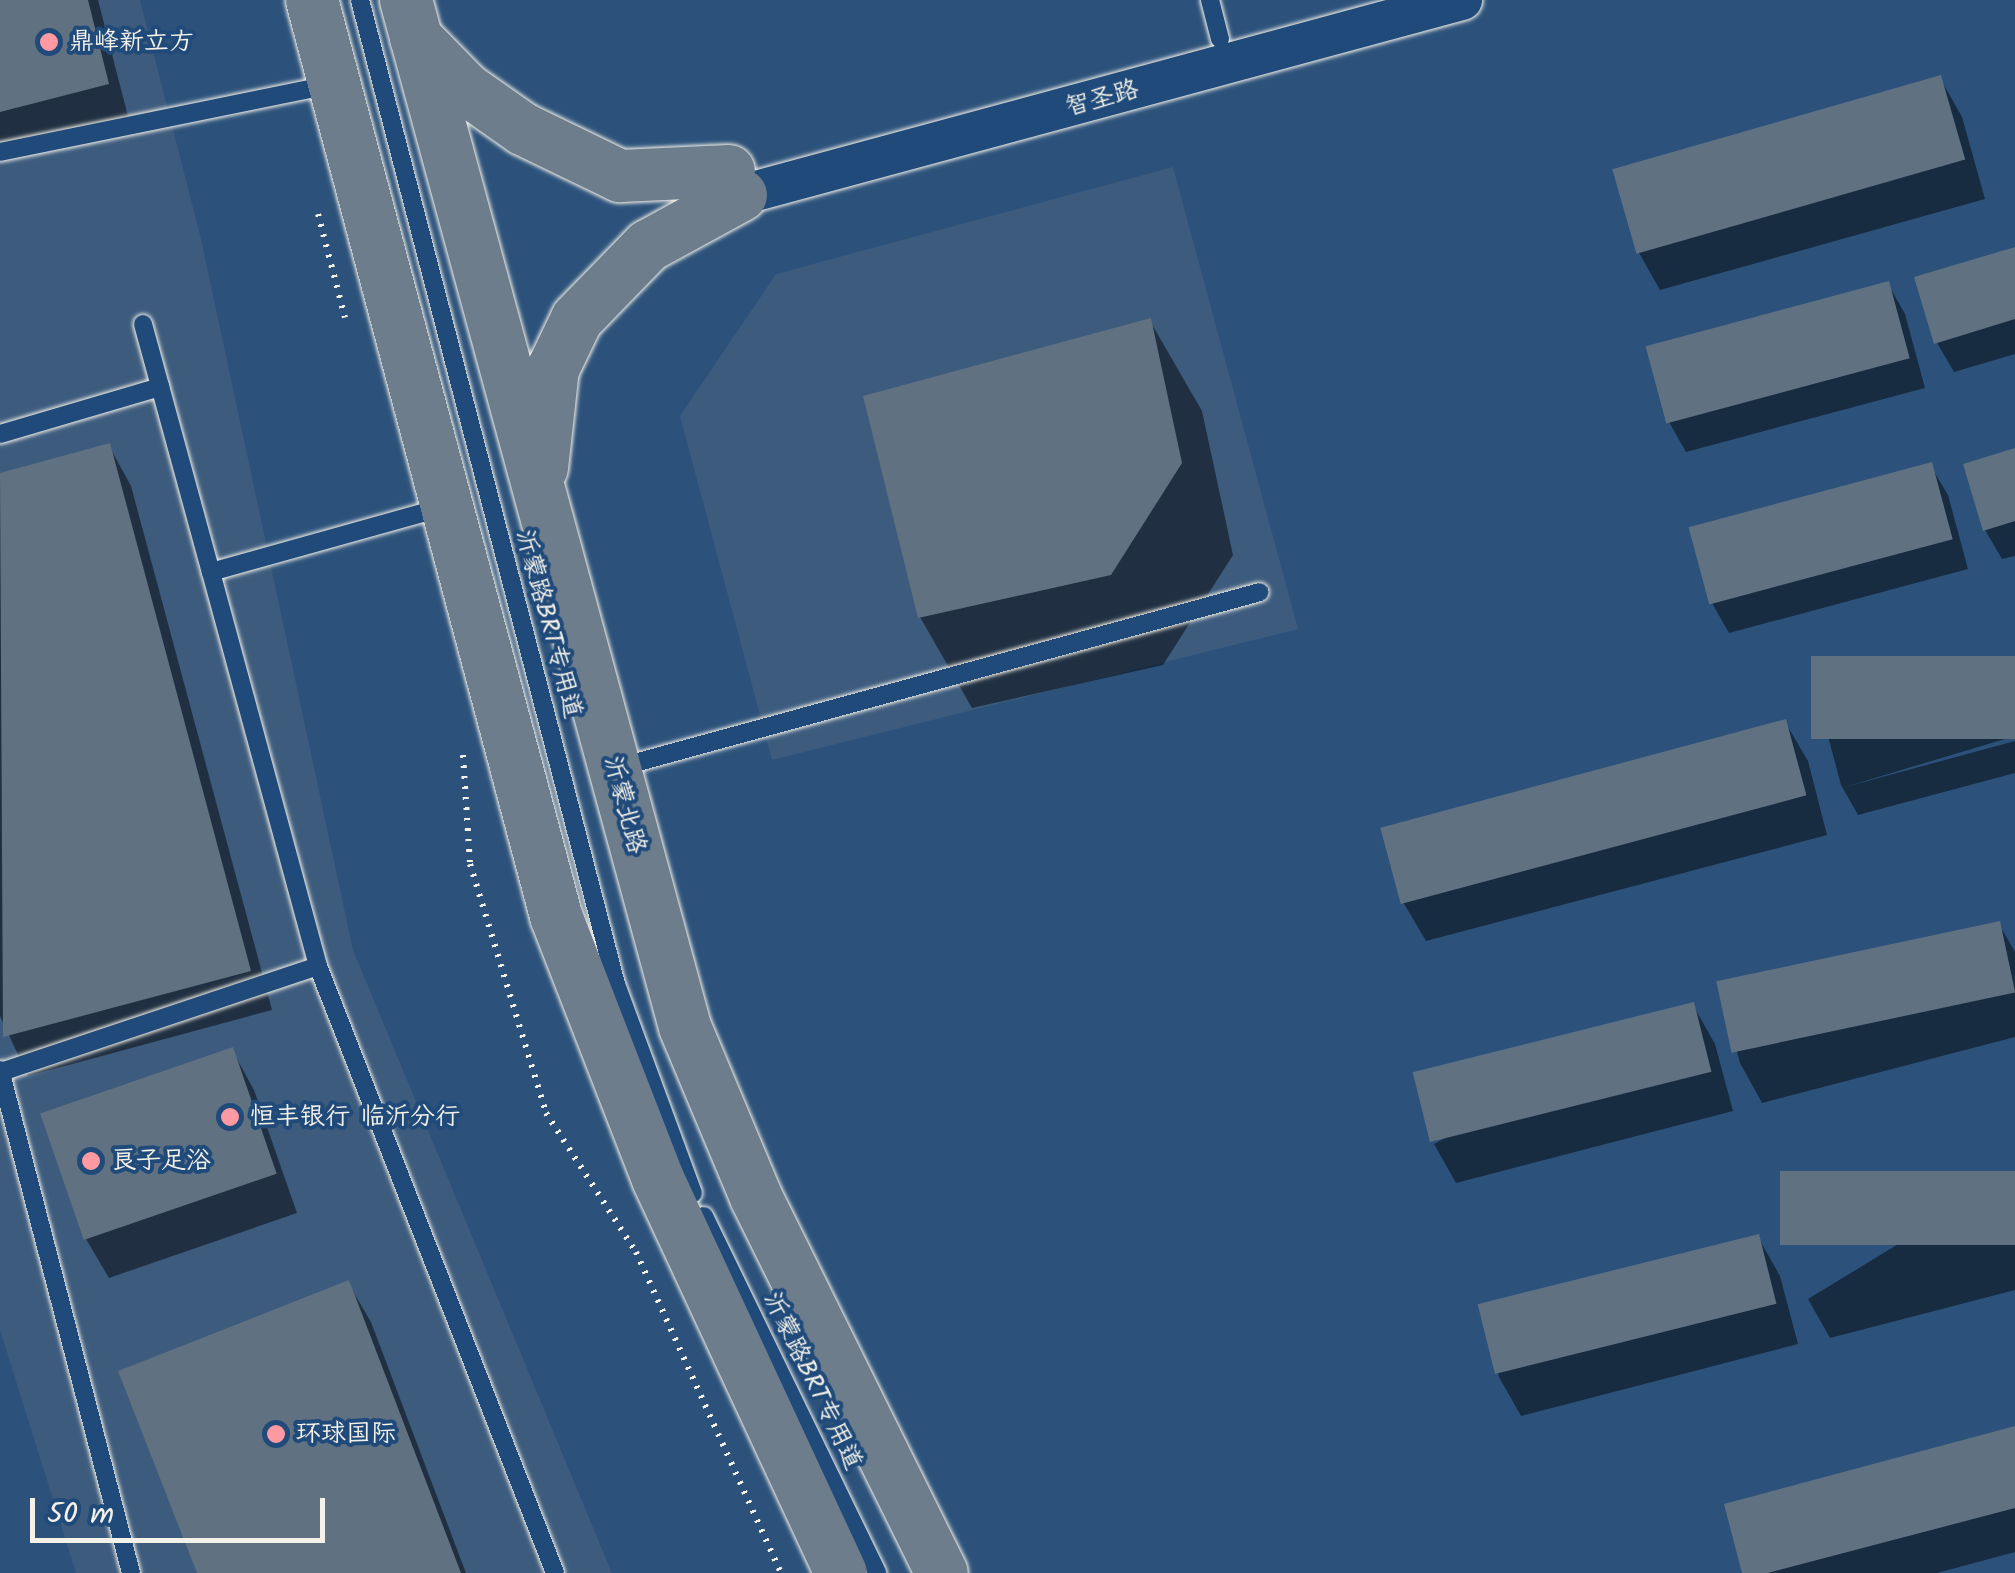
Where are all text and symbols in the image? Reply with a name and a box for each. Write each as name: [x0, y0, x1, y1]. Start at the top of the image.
place label: 鼎峰新立方: [69, 27, 194, 57]
marker: 鼎峰新立方: [38, 31, 60, 53]
street label: 智圣路: [1062, 75, 1142, 123]
street label: 沂蒙路BRT专用道: [508, 526, 588, 722]
street label: 沂蒙北路: [597, 753, 651, 857]
place label: 恒丰银行 临沂分行: [250, 1102, 460, 1132]
marker: 恒丰银行 临沂分行: [219, 1106, 241, 1128]
place label: 良子足浴: [111, 1146, 211, 1176]
marker: 良子足浴: [80, 1150, 102, 1172]
street label: 沂蒙路BRT专用道: [756, 1287, 868, 1475]
place label: 环球国际: [296, 1419, 396, 1449]
marker: 环球国际: [265, 1423, 287, 1445]
scale bar: [35, 1478, 330, 1540]
text: 50 m: [47, 1491, 114, 1539]

